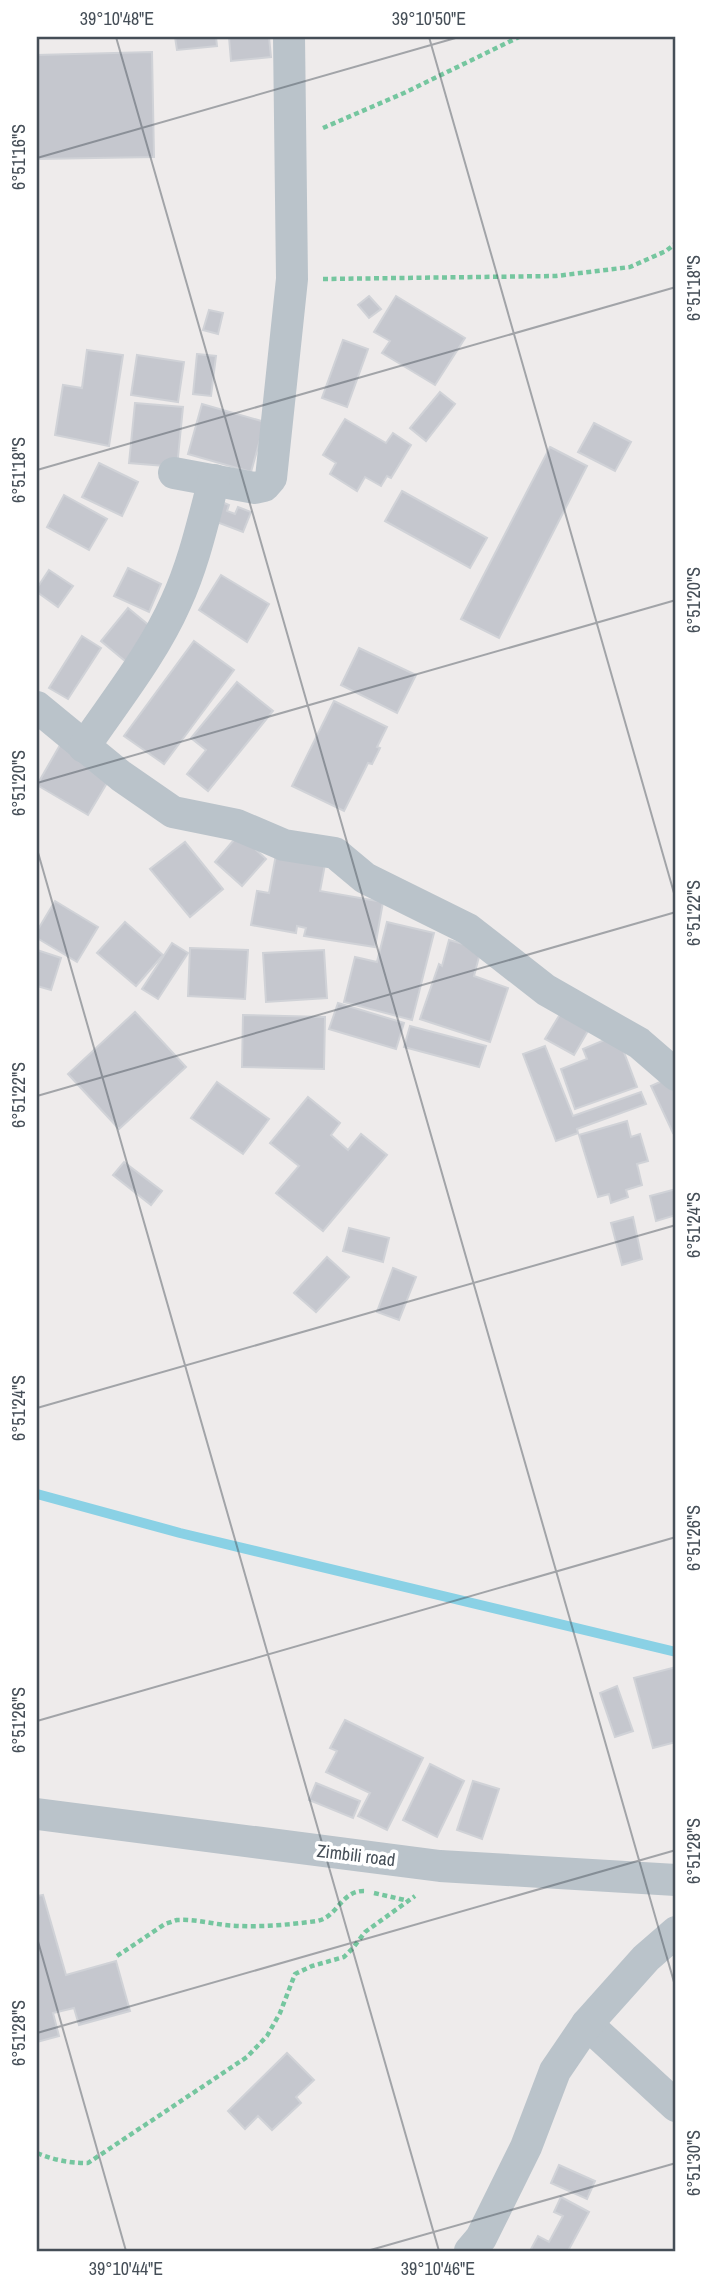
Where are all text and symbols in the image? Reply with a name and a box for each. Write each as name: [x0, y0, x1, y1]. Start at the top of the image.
text: 39°10'48"E: [80, 6, 154, 31]
text: 39°10'50"E: [392, 6, 466, 31]
text: 6°51'16"S: [6, 124, 31, 190]
text: 6°51'18"S: [681, 255, 706, 321]
text: 6°51'18"S: [6, 437, 31, 503]
text: 6°51'20"S: [681, 567, 706, 633]
text: 6°51'20"S: [6, 750, 31, 816]
text: 6°51'22"S: [681, 880, 706, 946]
text: 6°51'22"S: [6, 1062, 31, 1128]
text: 6°51'24"S: [681, 1192, 706, 1258]
text: 6°51'24"S: [6, 1375, 31, 1441]
text: 6°51'26"S: [681, 1505, 706, 1571]
text: 6°51'26"S: [6, 1687, 31, 1753]
text: 6°51'28"S: [681, 1818, 706, 1884]
street label: Zimbili road: [315, 1838, 397, 1872]
text: 6°51'28"S: [6, 2000, 31, 2066]
text: 6°51'30"S: [681, 2130, 706, 2196]
text: 39°10'44"E: [89, 2256, 163, 2281]
text: 39°10'46"E: [401, 2256, 475, 2281]

